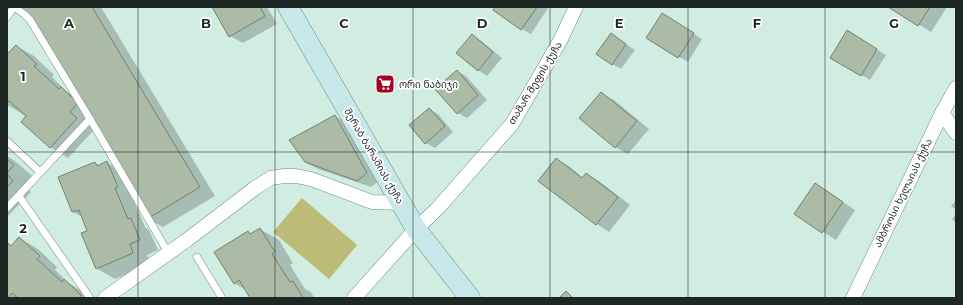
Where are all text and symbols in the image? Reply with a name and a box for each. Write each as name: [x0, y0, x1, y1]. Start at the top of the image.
text: A: [63, 15, 75, 31]
text: B: [201, 15, 211, 31]
text: C: [339, 15, 349, 31]
text: D: [477, 15, 488, 31]
text: E: [615, 15, 624, 31]
text: F: [753, 15, 761, 31]
text: G: [889, 15, 899, 31]
street label: თამარ მეფის ქუჩა: [505, 39, 565, 127]
text: 1: [20, 68, 26, 84]
supermarket icon: ორი ნაბიჯი: [374, 73, 396, 95]
place label: ორი ნაბიჯი: [399, 78, 458, 91]
street label: მერაბ ბარამიას ქუჩა: [341, 106, 407, 206]
street label: ამბროსი ხელაიას ქუჩა: [871, 136, 935, 250]
text: 2: [19, 220, 27, 236]

